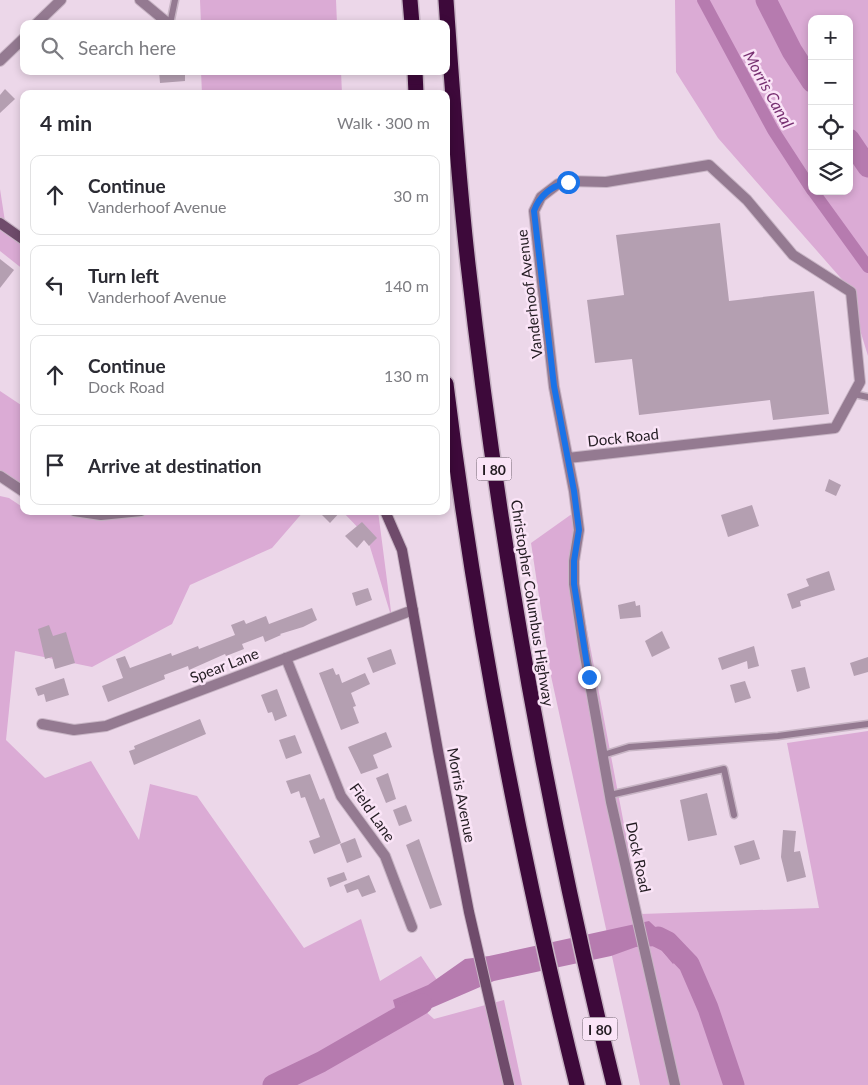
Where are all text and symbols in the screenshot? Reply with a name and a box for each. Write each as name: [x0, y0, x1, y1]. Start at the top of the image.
map controls: [808, 15, 853, 195]
button: +: [808, 15, 853, 60]
search box: [20, 20, 450, 75]
icon: search: [38, 34, 66, 62]
text: Search here: [78, 36, 176, 59]
water label: Morris Canal: [740, 47, 798, 131]
button: −: [808, 60, 853, 105]
button: locate: [808, 105, 853, 150]
text: 4 min: [40, 110, 92, 135]
text: Walk · 300 m: [337, 113, 430, 132]
button: layers: [808, 150, 853, 195]
route start: [557, 171, 580, 194]
text: Continue: [88, 174, 166, 197]
icon: ahead: [41, 181, 69, 209]
text: 30 m: [393, 186, 429, 205]
text: Vanderhoof Avenue: [88, 197, 227, 216]
street label: Vanderhoof Avenue: [512, 228, 546, 360]
text: Turn left: [88, 264, 159, 287]
icon: left: [41, 271, 69, 299]
text: 140 m: [384, 276, 429, 295]
text: Vanderhoof Avenue: [88, 287, 227, 306]
text: Continue: [88, 354, 166, 377]
icon: ahead: [41, 361, 69, 389]
text: 130 m: [384, 366, 429, 385]
text: Dock Road: [88, 377, 164, 396]
street label: Dock Road: [586, 424, 660, 450]
icon: arrive: [41, 451, 69, 479]
text: Arrive at destination: [88, 454, 261, 477]
road number: I 80: [476, 458, 512, 480]
street label: Christopher Columbus Highway: [508, 498, 558, 708]
street label: Spear Lane: [187, 644, 261, 686]
route end: [578, 666, 601, 689]
street label: Morris Avenue: [444, 746, 480, 844]
street label: Field Lane: [346, 779, 400, 845]
street label: Dock Road: [623, 820, 655, 894]
road number: I 80: [582, 1018, 618, 1040]

